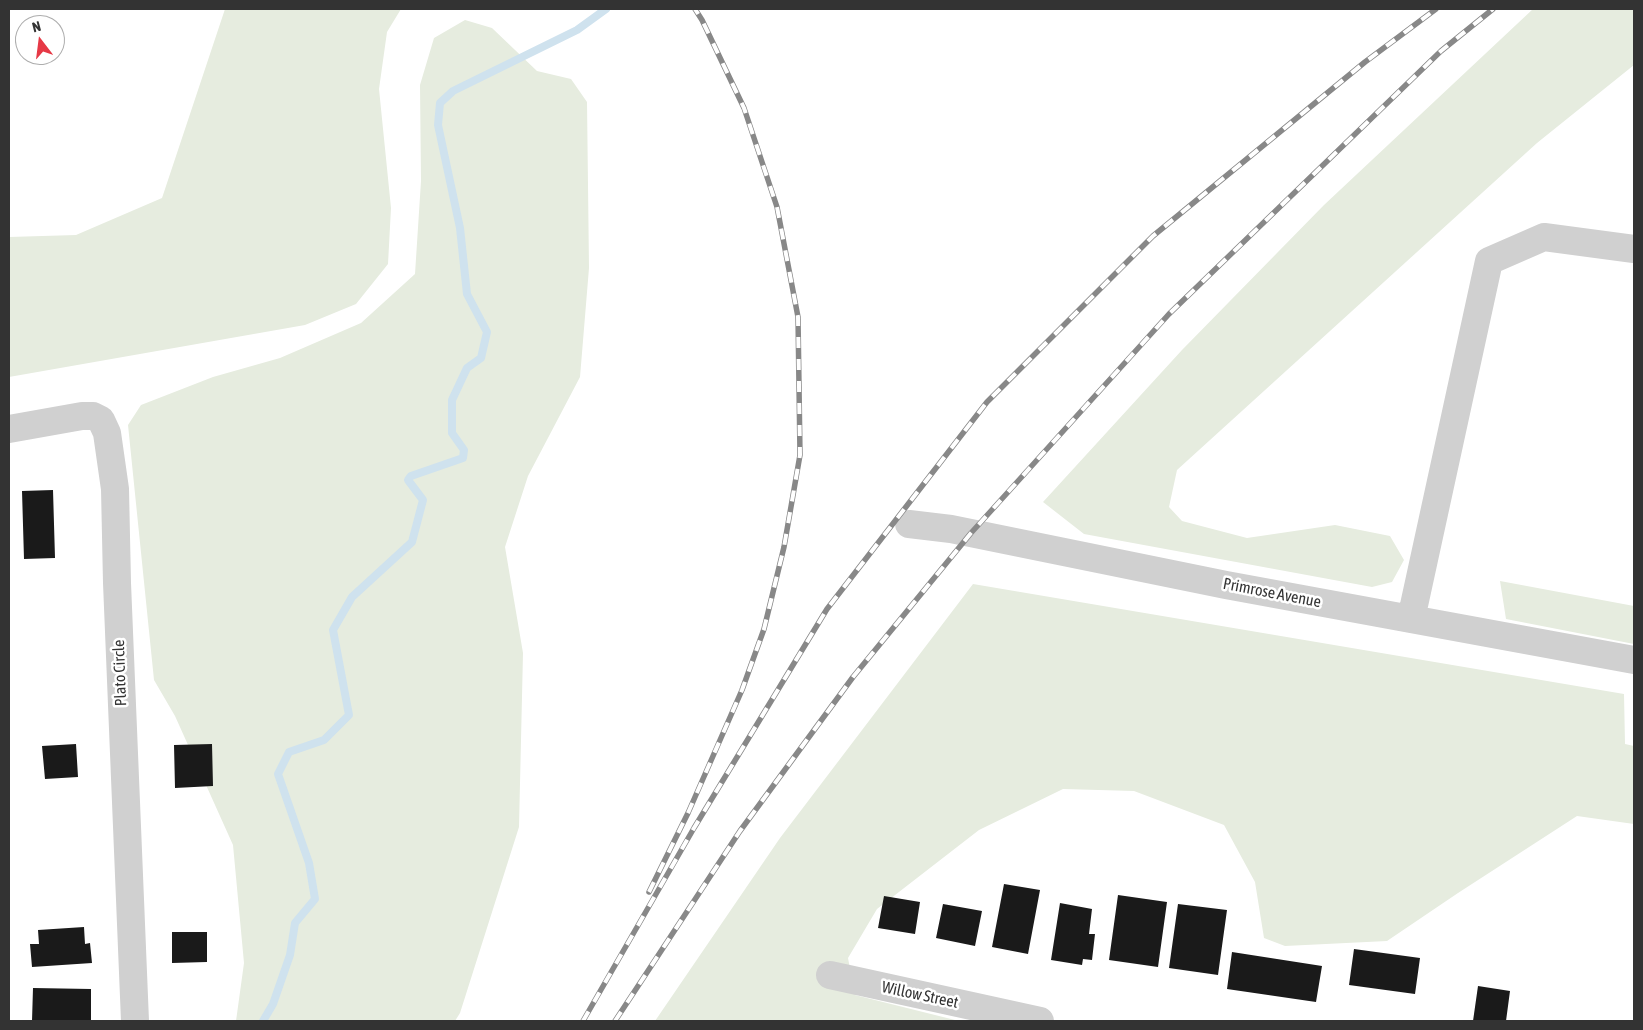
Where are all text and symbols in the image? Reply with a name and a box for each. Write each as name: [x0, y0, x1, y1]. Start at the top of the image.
north arrow: [15, 15, 65, 65]
text: N: [30, 18, 42, 35]
street label: Primrose Avenue: [1221, 574, 1323, 612]
street label: Plato Circle: [109, 639, 131, 707]
street label: Willow Street: [880, 978, 960, 1012]

